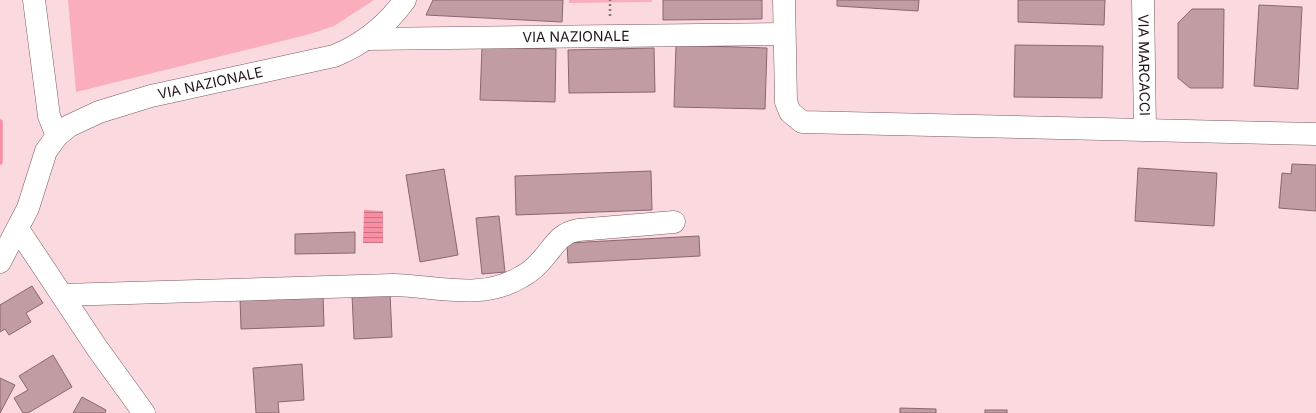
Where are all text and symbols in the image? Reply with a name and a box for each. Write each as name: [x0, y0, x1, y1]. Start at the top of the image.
street label: VIA MARCACCI: [1135, 14, 1154, 116]
street label: VIA NAZIONALE: [522, 27, 630, 45]
street label: VIA NAZIONALE: [156, 63, 264, 102]

